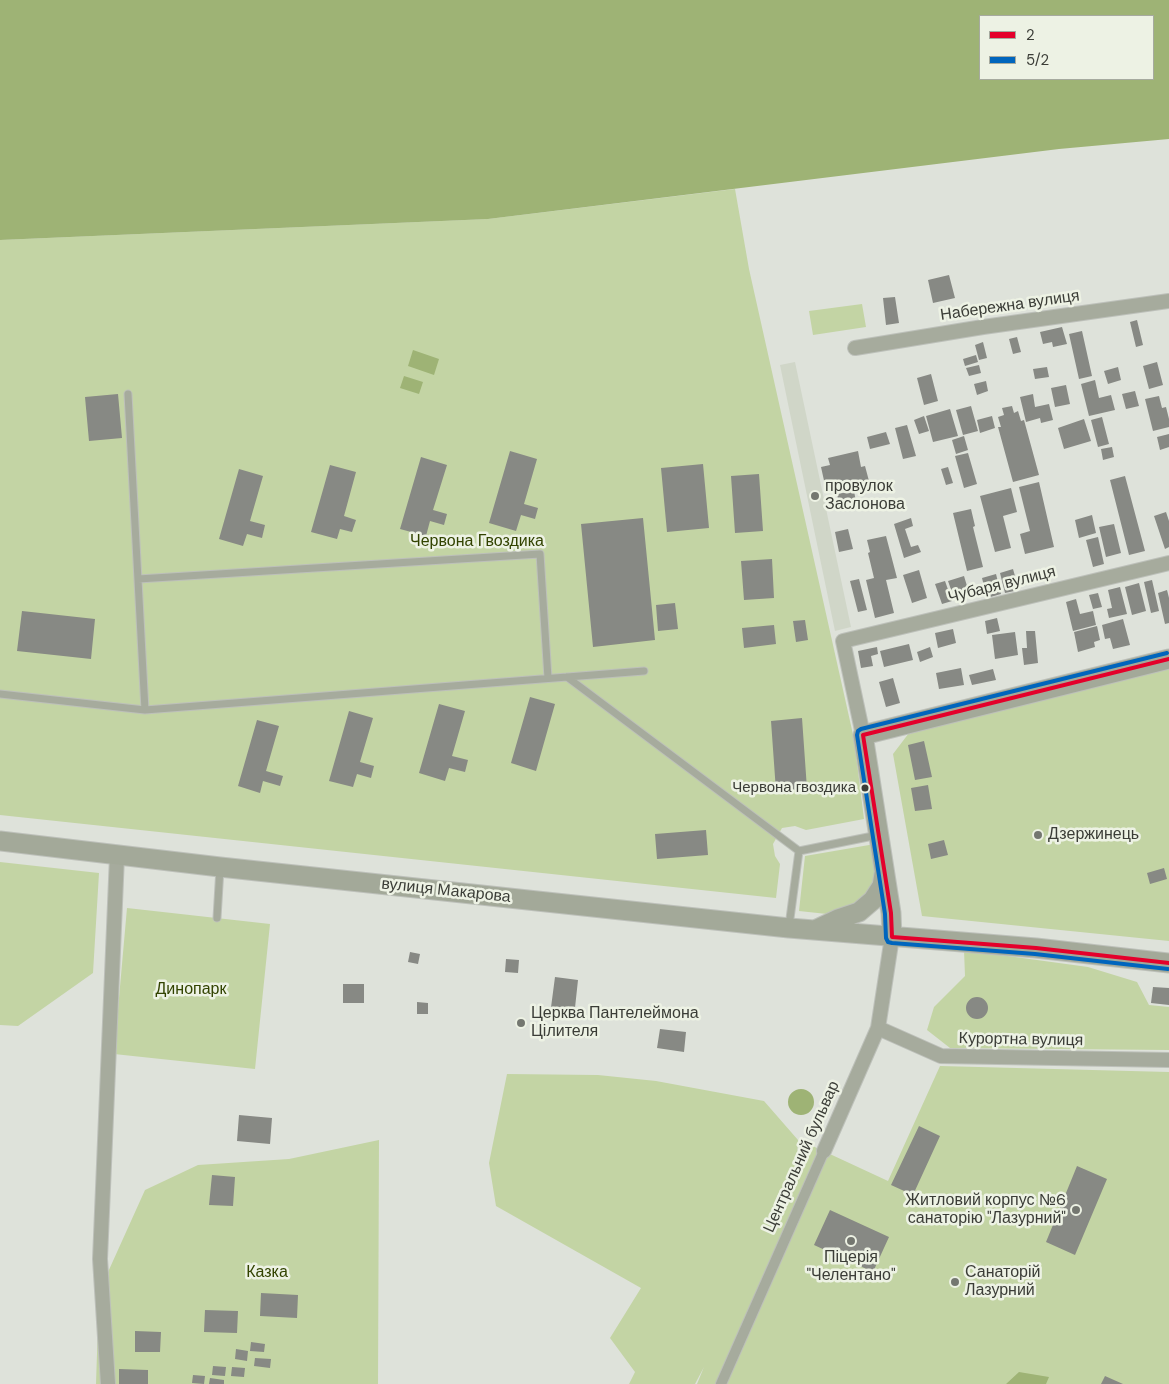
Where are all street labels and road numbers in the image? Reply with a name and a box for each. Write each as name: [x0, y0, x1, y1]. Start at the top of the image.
street label: Набережна вулиця: [939, 287, 1081, 325]
street label: Чубаря вулиця: [946, 562, 1058, 608]
street label: вулиця Макарова: [380, 875, 512, 907]
street label: Курортна вулиця: [958, 1029, 1084, 1051]
street label: Центральний бульвар: [760, 1078, 844, 1236]

